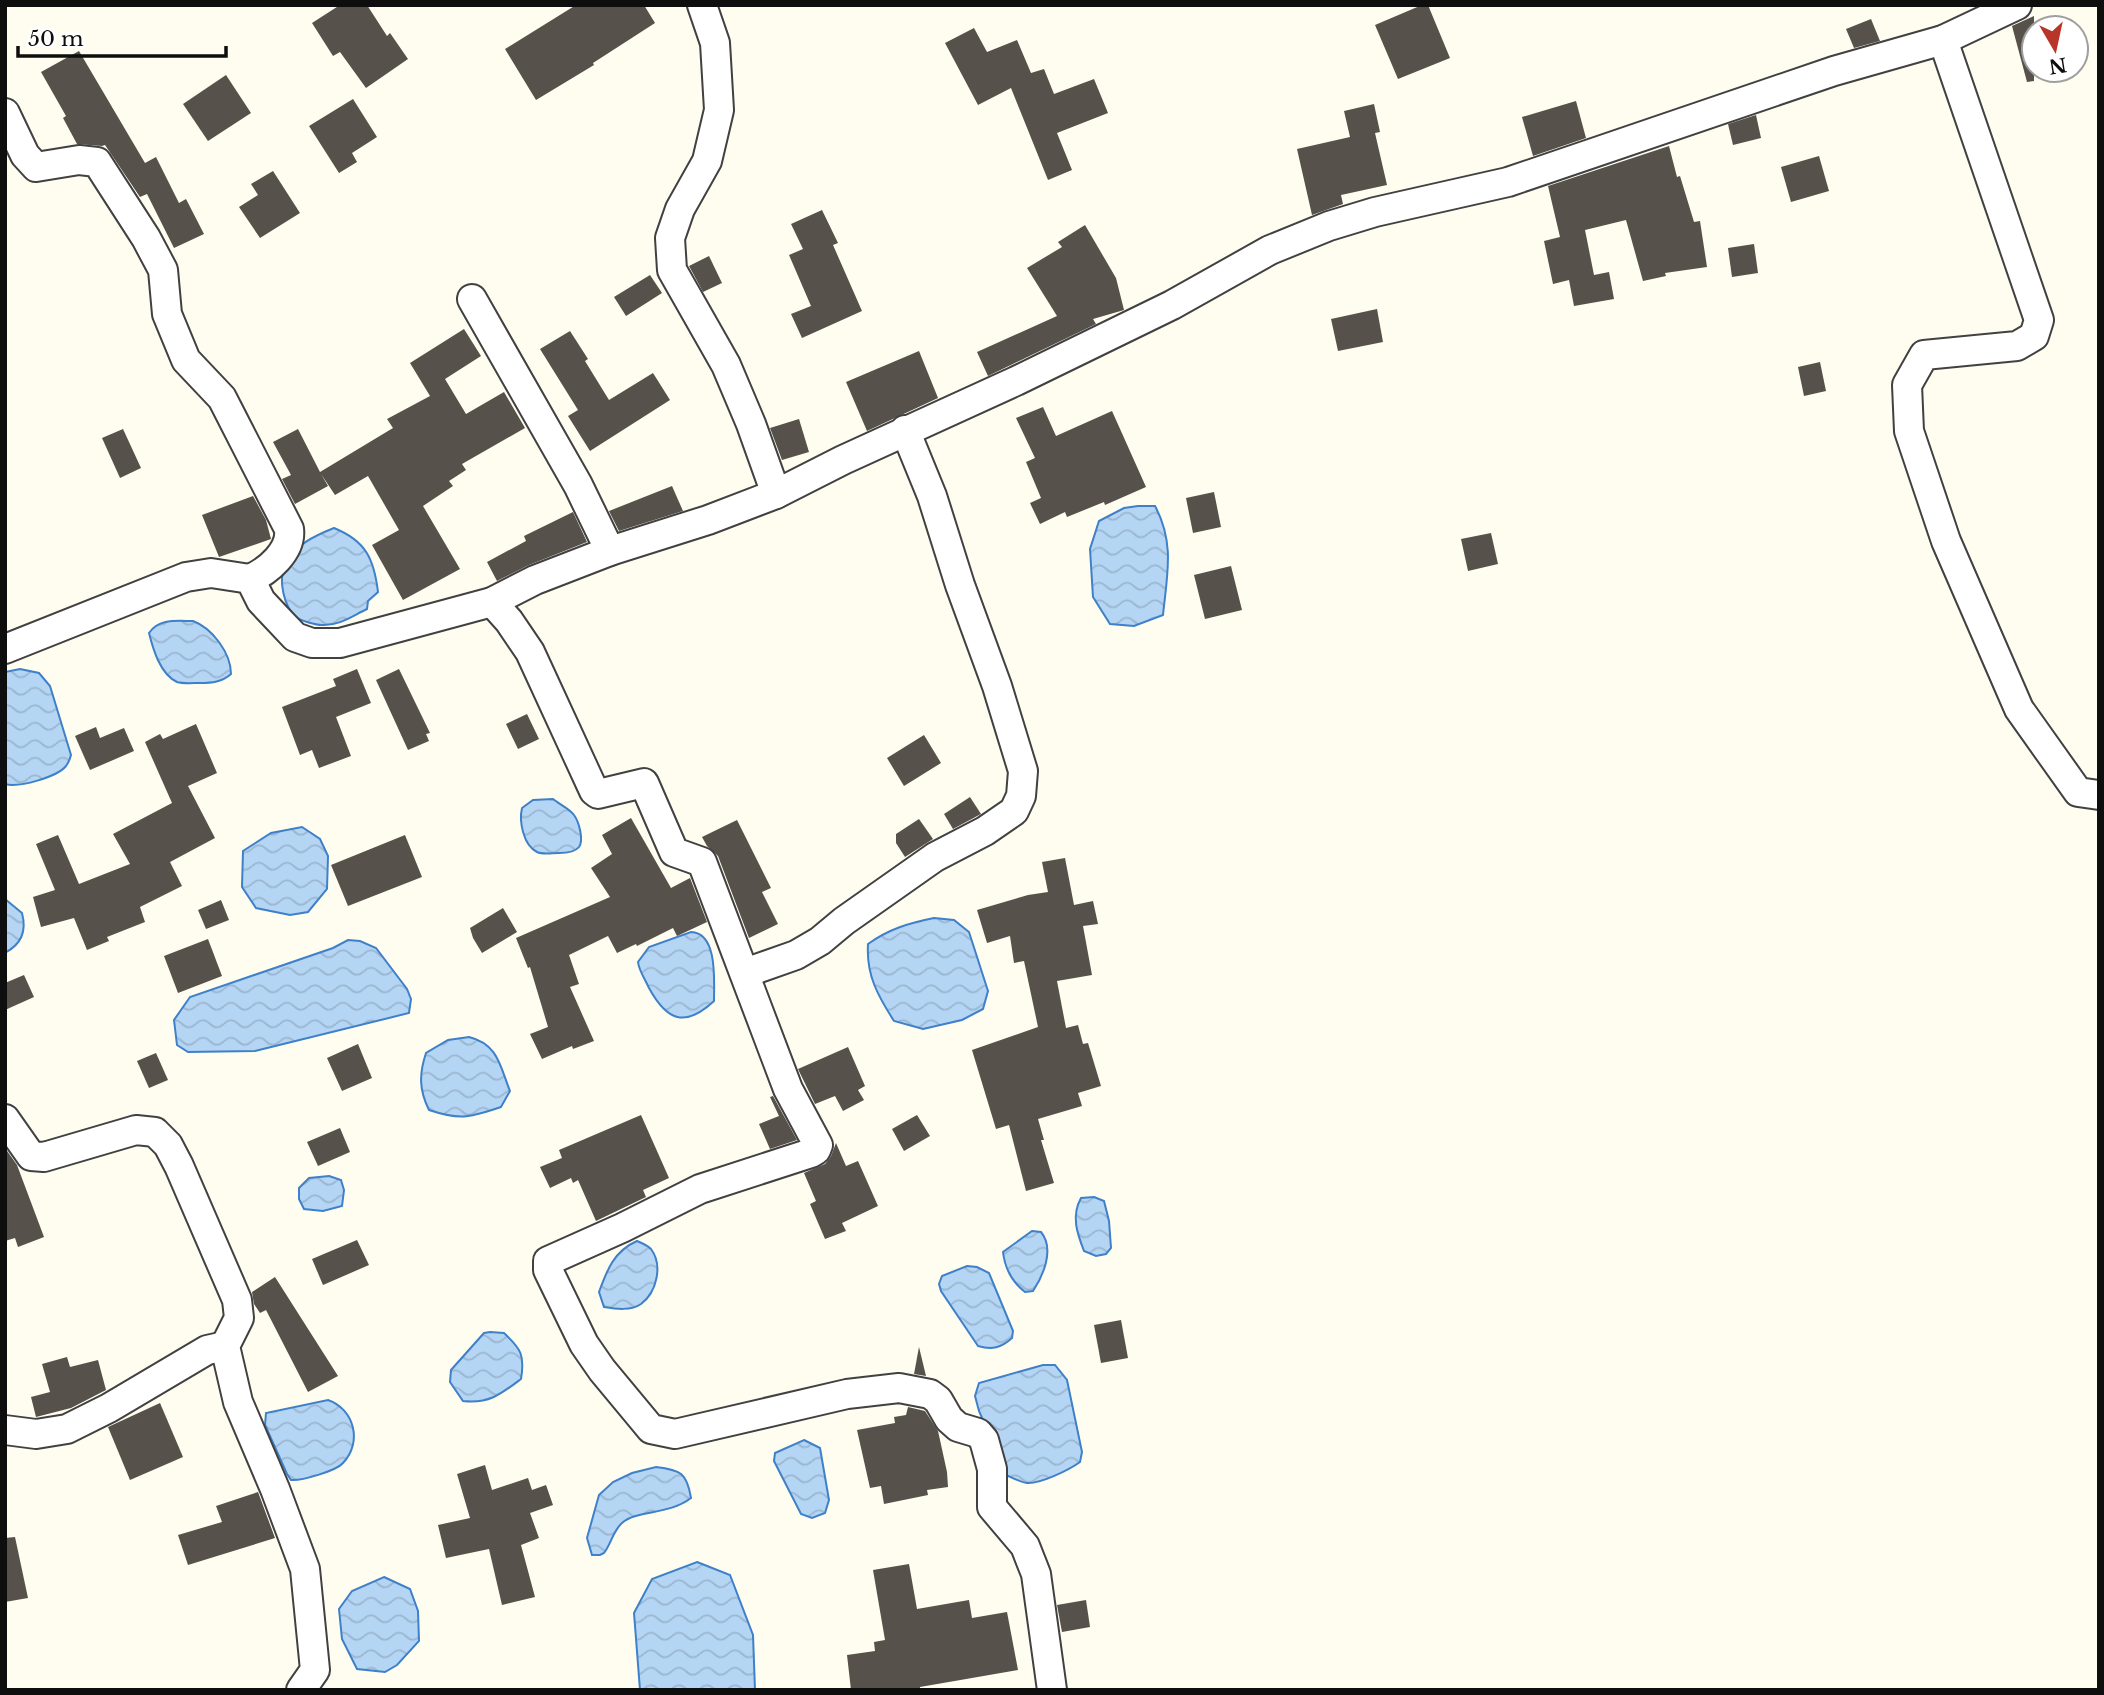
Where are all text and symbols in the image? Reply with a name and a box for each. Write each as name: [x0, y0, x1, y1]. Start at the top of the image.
scale bar: [18, 14, 226, 58]
north arrow: [2020, 14, 2090, 84]
text: 50 m: [28, 26, 84, 52]
text: N: [2047, 53, 2068, 78]

